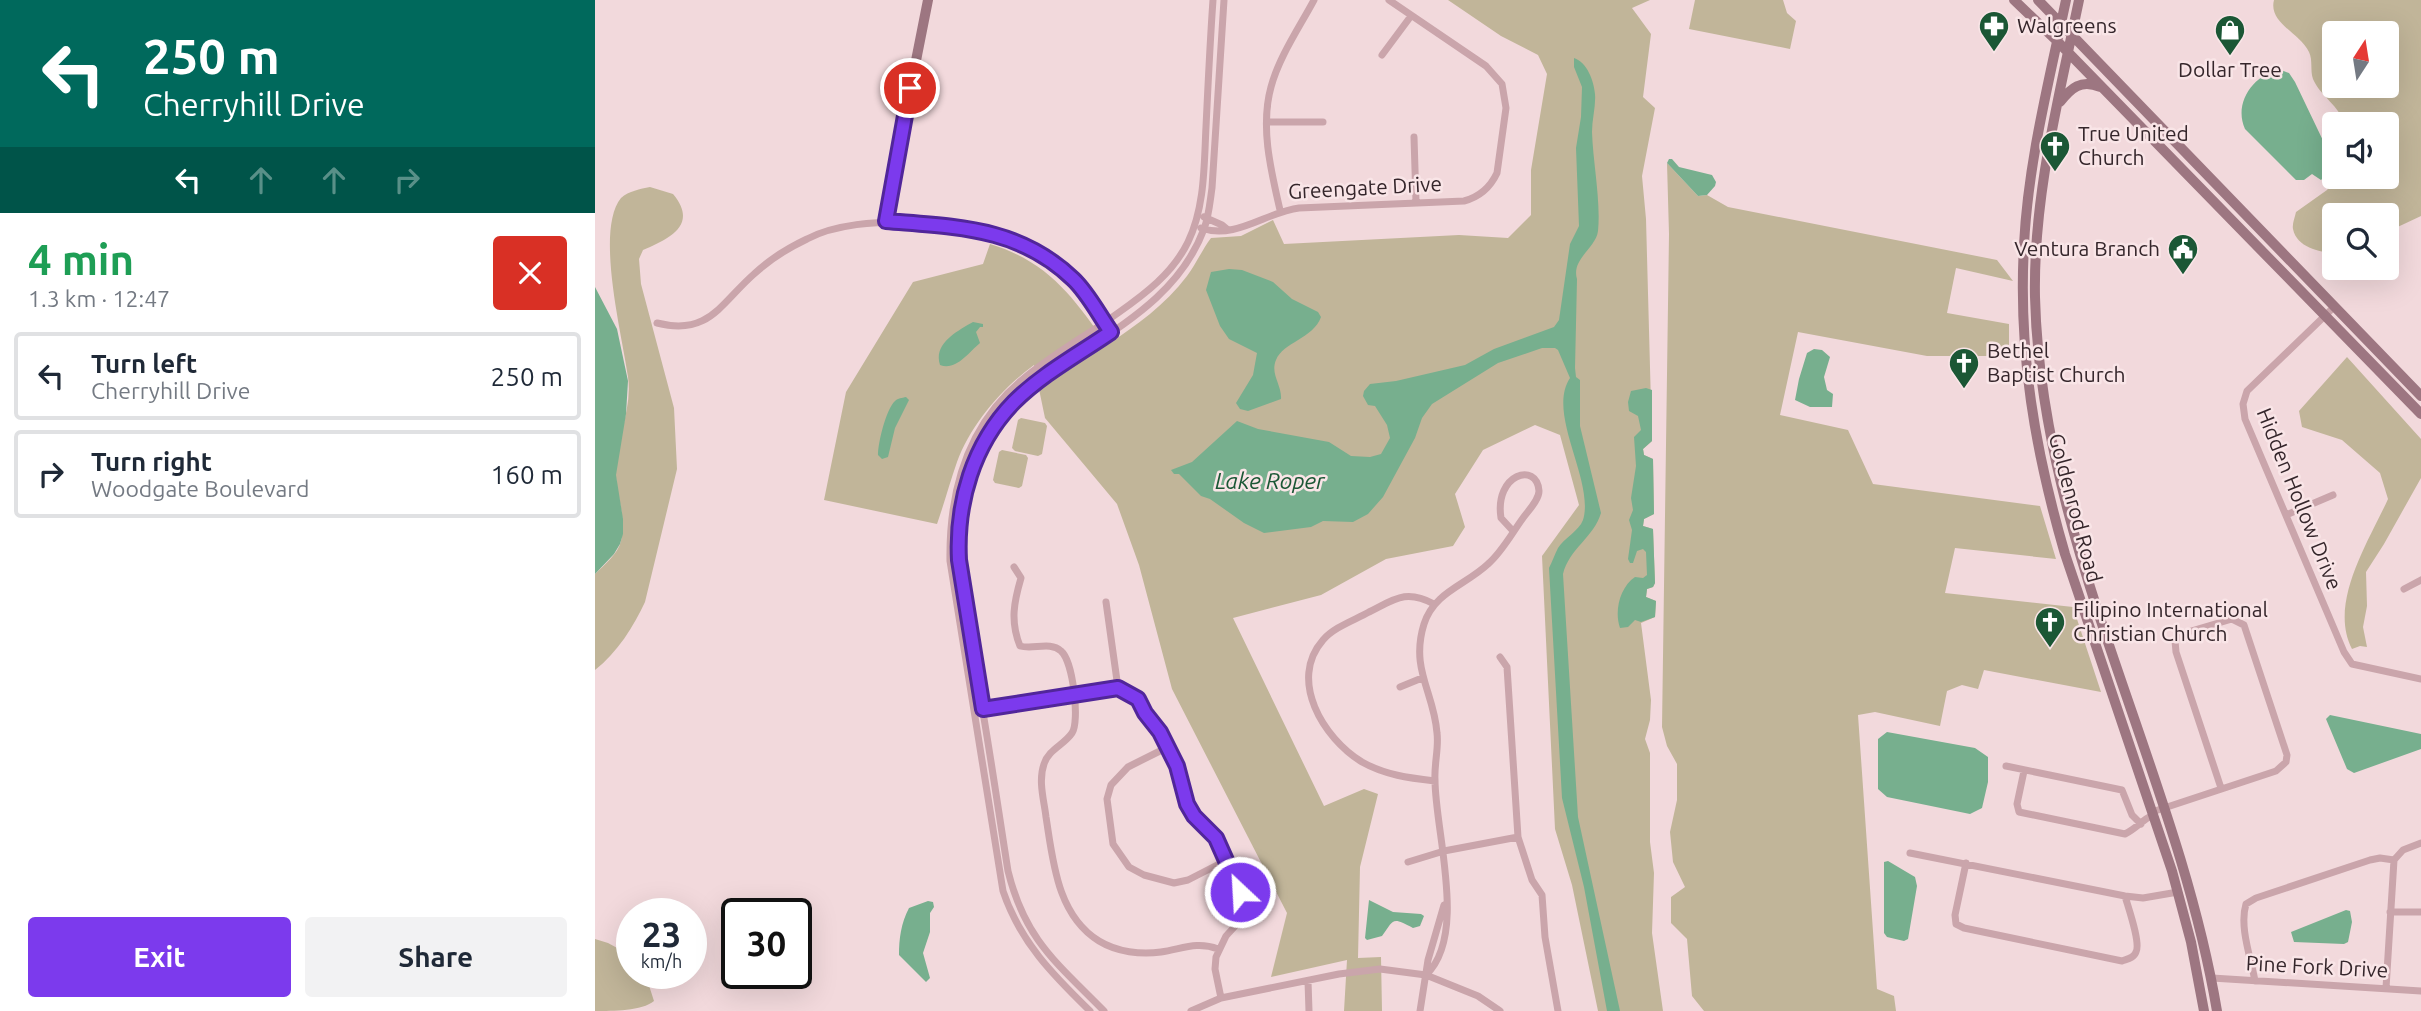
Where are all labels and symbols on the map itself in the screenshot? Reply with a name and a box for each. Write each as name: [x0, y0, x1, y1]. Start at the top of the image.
pharmacy icon: Walgreens: [1977, 9, 2011, 53]
place label: Walgreens: [2017, 13, 2117, 37]
shop icon: Dollar Tree: [2213, 13, 2247, 57]
north arrow: [2322, 21, 2399, 98]
place label: Dollar Tree: [2178, 57, 2282, 81]
pin: [880, 58, 940, 118]
place label: True United Church: [2078, 121, 2189, 169]
church icon: True United Church: [2038, 129, 2072, 173]
street label: Greengate Drive: [1287, 171, 1443, 203]
public building icon: Ventura Branch: [2166, 232, 2200, 276]
place label: Ventura Branch: [2014, 236, 2160, 260]
place label: Bethel Baptist Church: [1987, 338, 2126, 386]
church icon: Bethel Baptist Church: [1947, 346, 1981, 390]
street label: Hidden Hollow Drive: [2253, 404, 2347, 593]
street label: Goldenrod Road: [2045, 431, 2107, 585]
water label: Lake Roper: [1215, 468, 1326, 493]
place label: Filipino International Christian Church: [2073, 597, 2268, 645]
church icon: Filipino International Christian Church: [2033, 605, 2067, 649]
position arrow: [1203, 855, 1277, 929]
speed limit sign: 30: [721, 898, 812, 989]
street label: Pine Fork Drive: [2245, 950, 2389, 982]

